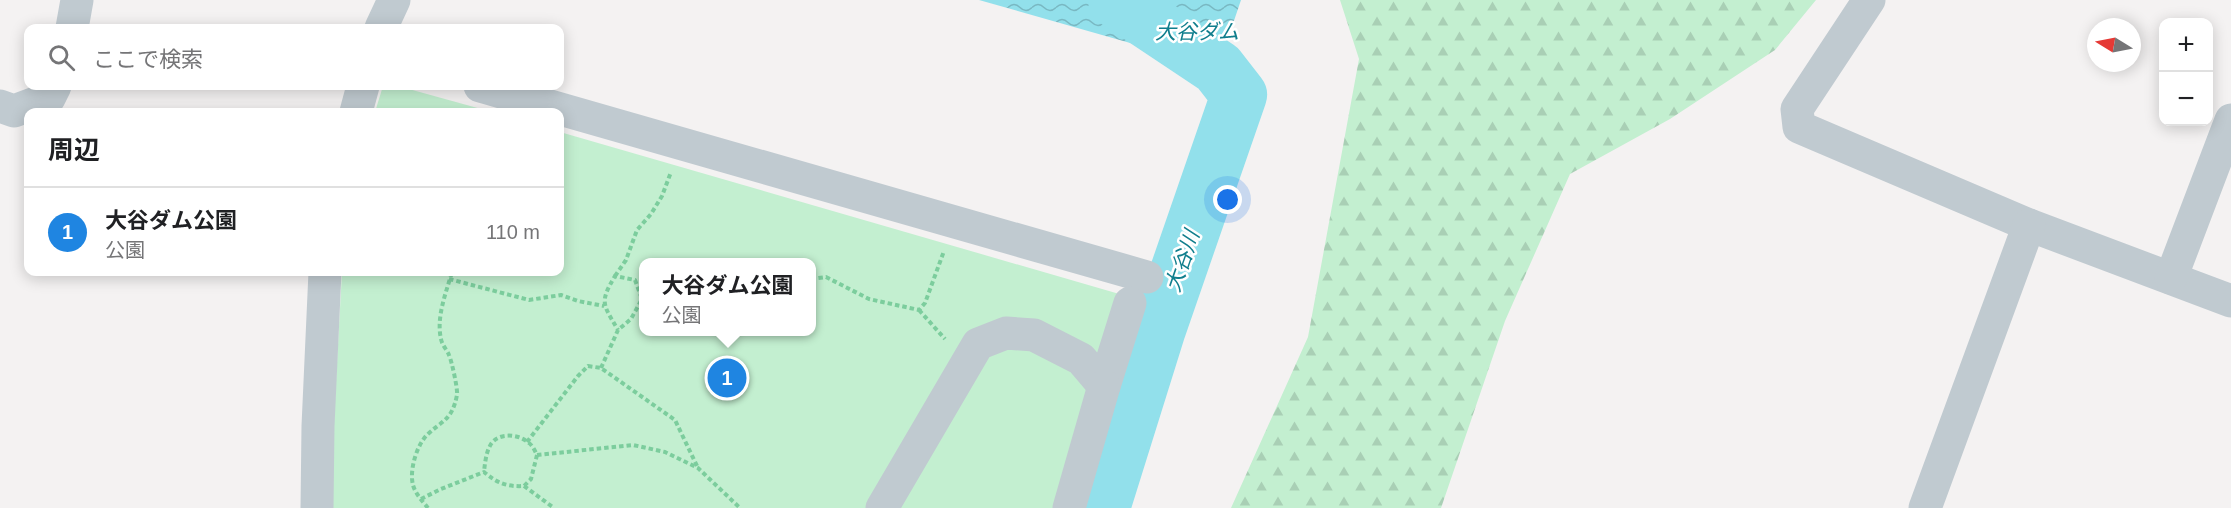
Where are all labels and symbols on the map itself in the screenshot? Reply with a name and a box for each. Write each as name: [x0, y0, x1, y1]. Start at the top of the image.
north arrow: [2087, 18, 2141, 72]
water label: 大谷ダム: [1155, 20, 1239, 43]
your location: [1213, 185, 1242, 214]
water label: 大谷川: [1161, 226, 1204, 295]
pin: 1: [708, 356, 746, 400]

